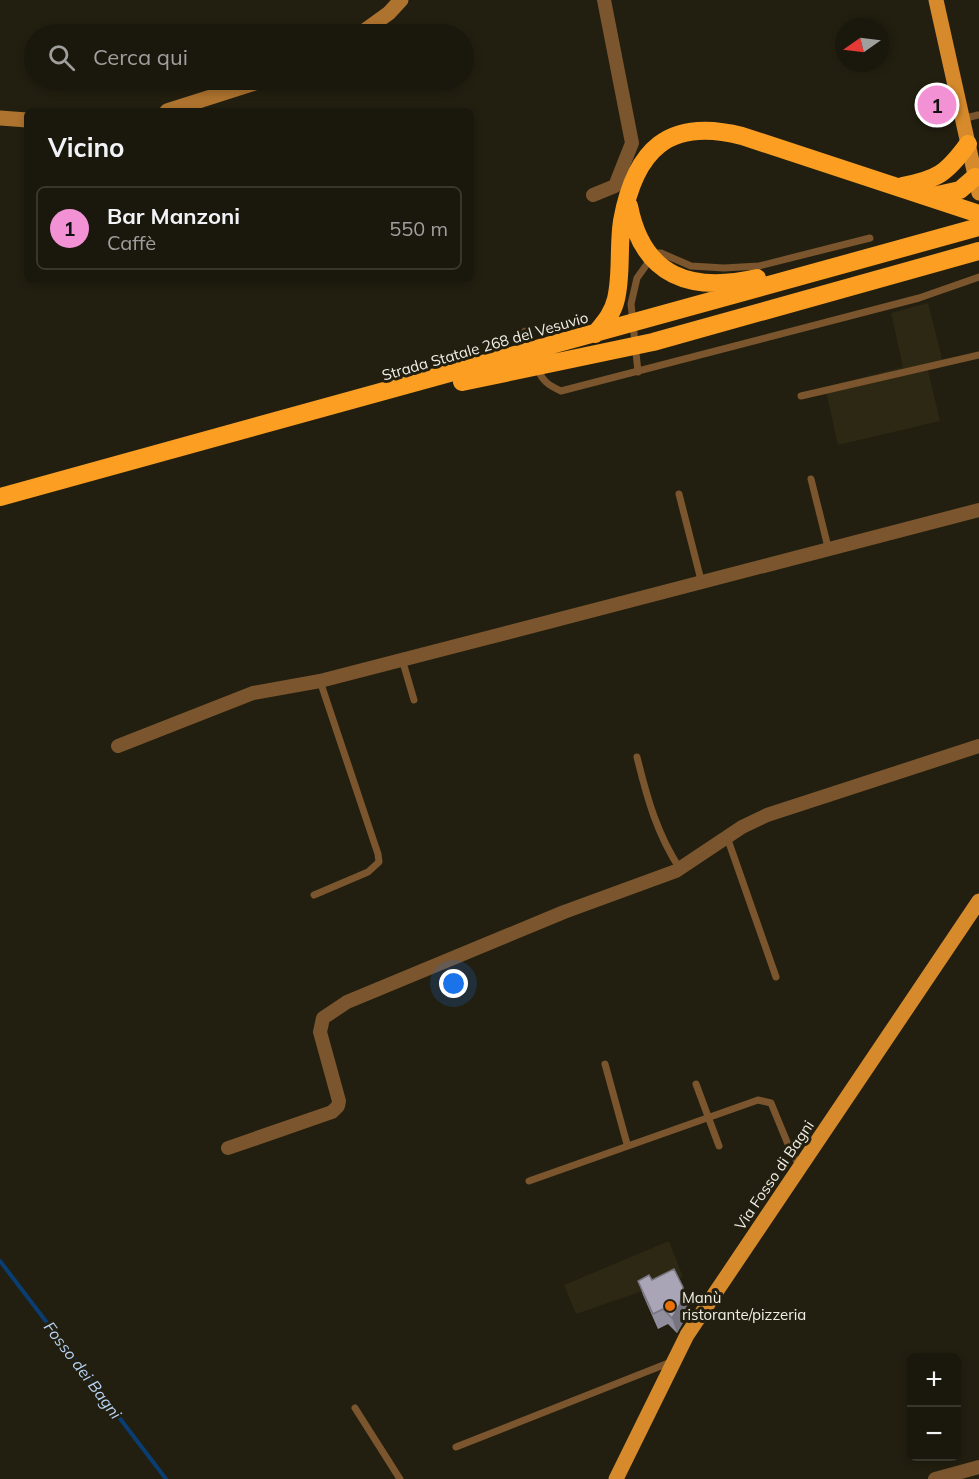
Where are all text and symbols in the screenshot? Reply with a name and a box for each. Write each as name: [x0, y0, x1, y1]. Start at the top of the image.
north arrow: [835, 18, 889, 72]
search box: [24, 24, 474, 90]
icon: search: [45, 41, 78, 74]
text: Cerca qui: [93, 43, 188, 71]
pin: 1: [918, 82, 956, 128]
text: Vicino: [48, 131, 125, 164]
text: Bar Manzoni: [107, 202, 240, 230]
text: 1: [64, 216, 76, 241]
text: 550 m: [389, 216, 448, 241]
text: Caffè: [107, 230, 156, 255]
street label: Strada Statale 268 del Vesuvio: [380, 307, 590, 385]
your location: [439, 969, 468, 998]
street label: Via Fosso di Bagni: [730, 1117, 818, 1233]
place label: Manù ristorante/pizzeria: [682, 1288, 806, 1324]
marker: Manù ristorante/pizzeria: [663, 1299, 677, 1313]
water label: Fosso dei Bagni: [40, 1317, 126, 1423]
map controls: [907, 1353, 961, 1461]
button: +: [907, 1353, 961, 1407]
button: −: [907, 1407, 961, 1461]

